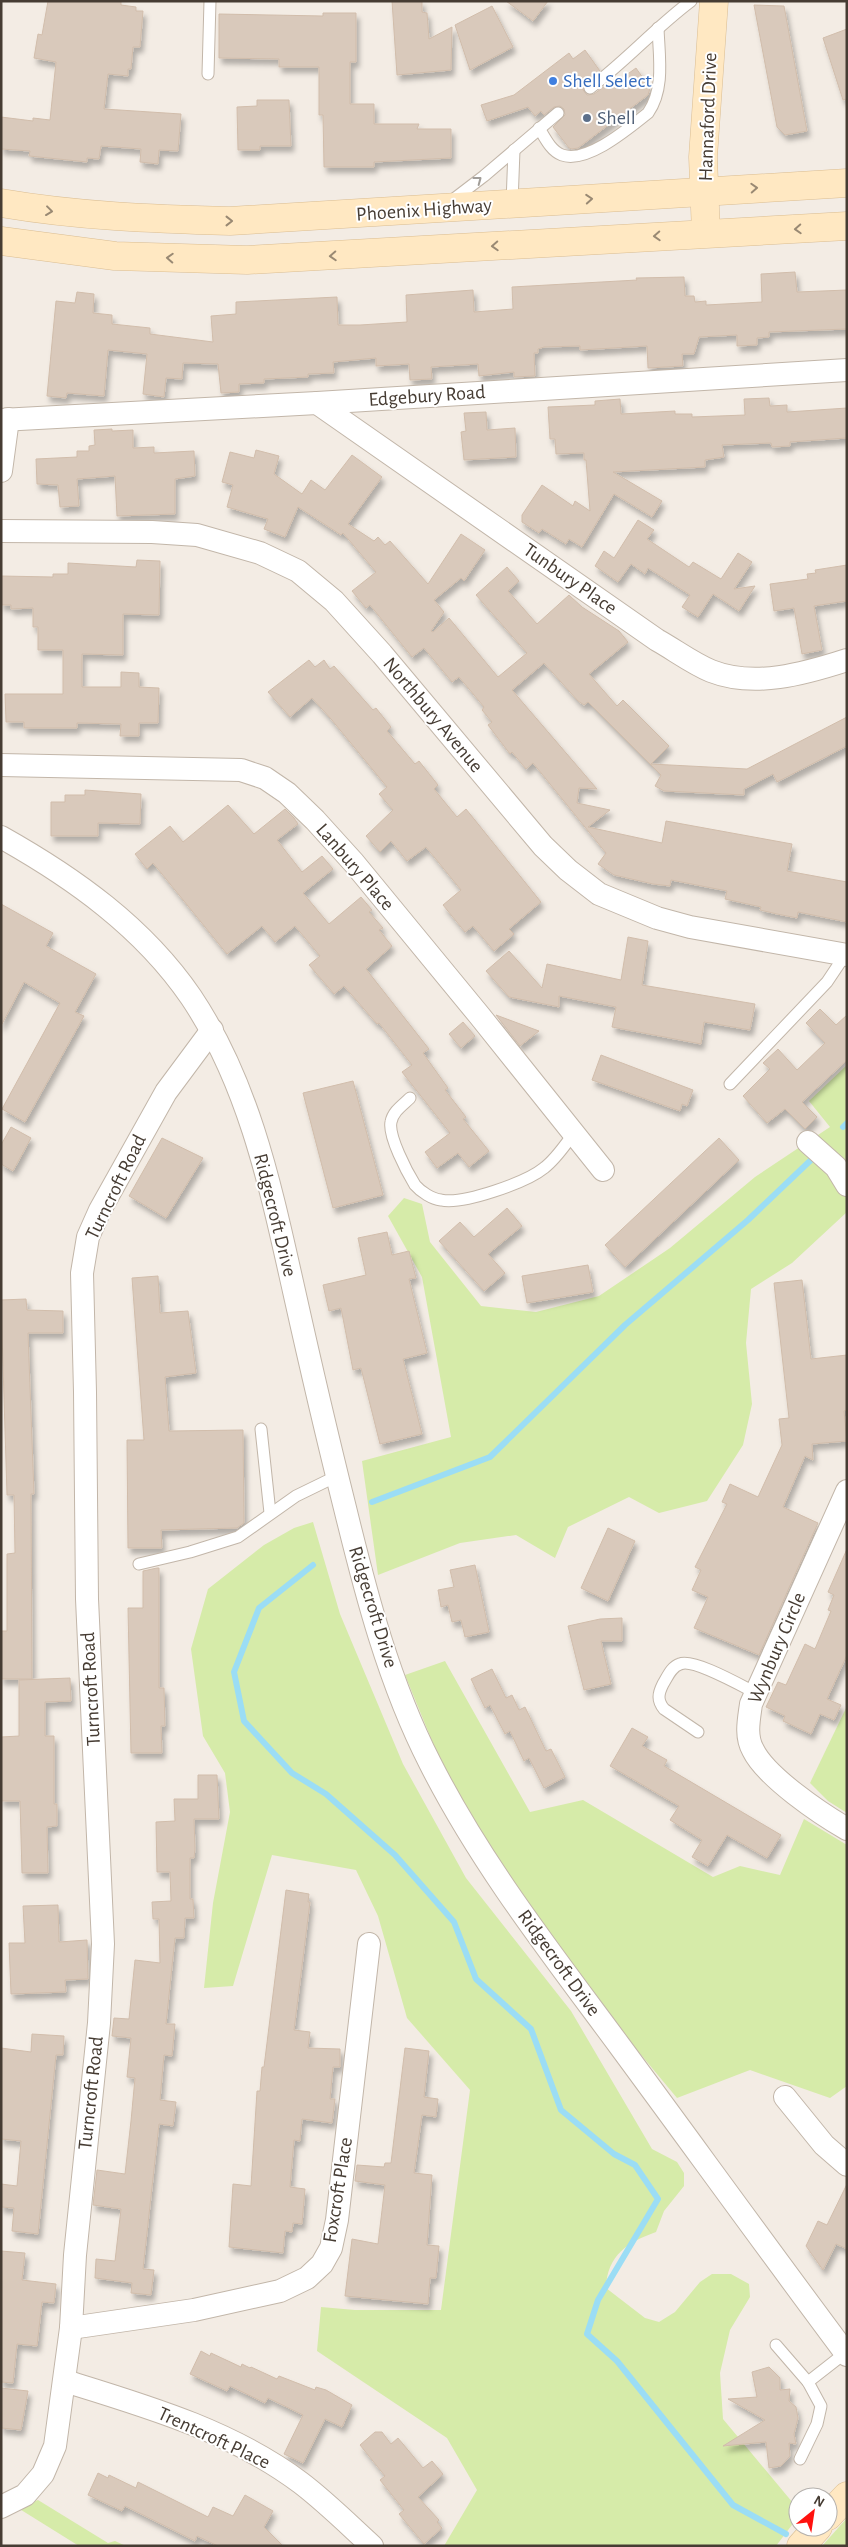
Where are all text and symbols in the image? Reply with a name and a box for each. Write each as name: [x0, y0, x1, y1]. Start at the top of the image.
street label: Hannaford Drive: [696, 52, 720, 182]
place label: Shell Select: [563, 71, 652, 91]
marker: Shell Select: [547, 75, 559, 87]
place label: Shell: [597, 108, 636, 128]
marker: Shell: [581, 112, 593, 124]
one-way arrow: [472, 178, 481, 186]
one-way arrow: [750, 183, 758, 194]
one-way arrow: [585, 194, 593, 205]
street label: Phoenix Highway: [355, 195, 493, 225]
one-way arrow: [46, 205, 54, 216]
one-way arrow: [226, 216, 233, 226]
one-way arrow: [794, 224, 802, 235]
one-way arrow: [653, 231, 661, 242]
one-way arrow: [491, 241, 499, 252]
one-way arrow: [328, 250, 336, 261]
one-way arrow: [166, 253, 174, 264]
street label: Edgebury Road: [368, 382, 486, 410]
street label: Tunbury Place: [520, 540, 620, 618]
street label: Northbury Avenue: [379, 654, 487, 776]
street label: Lanbury Place: [312, 820, 398, 914]
street label: Turncroft Road: [82, 1131, 150, 1243]
street label: Ridgecroft Drive: [250, 1151, 300, 1279]
street label: Ridgecroft Drive: [345, 1544, 401, 1670]
street label: Wynbury Circle: [745, 1590, 809, 1706]
street label: Turncroft Road: [78, 1631, 104, 1747]
street label: Ridgecroft Drive: [514, 1906, 604, 2020]
street label: Turncroft Road: [75, 2035, 107, 2151]
street label: Foxcroft Place: [320, 2136, 356, 2244]
street label: Trentcroft Place: [155, 2403, 273, 2473]
north arrow: [788, 2487, 838, 2537]
text: N: [811, 2493, 827, 2510]

